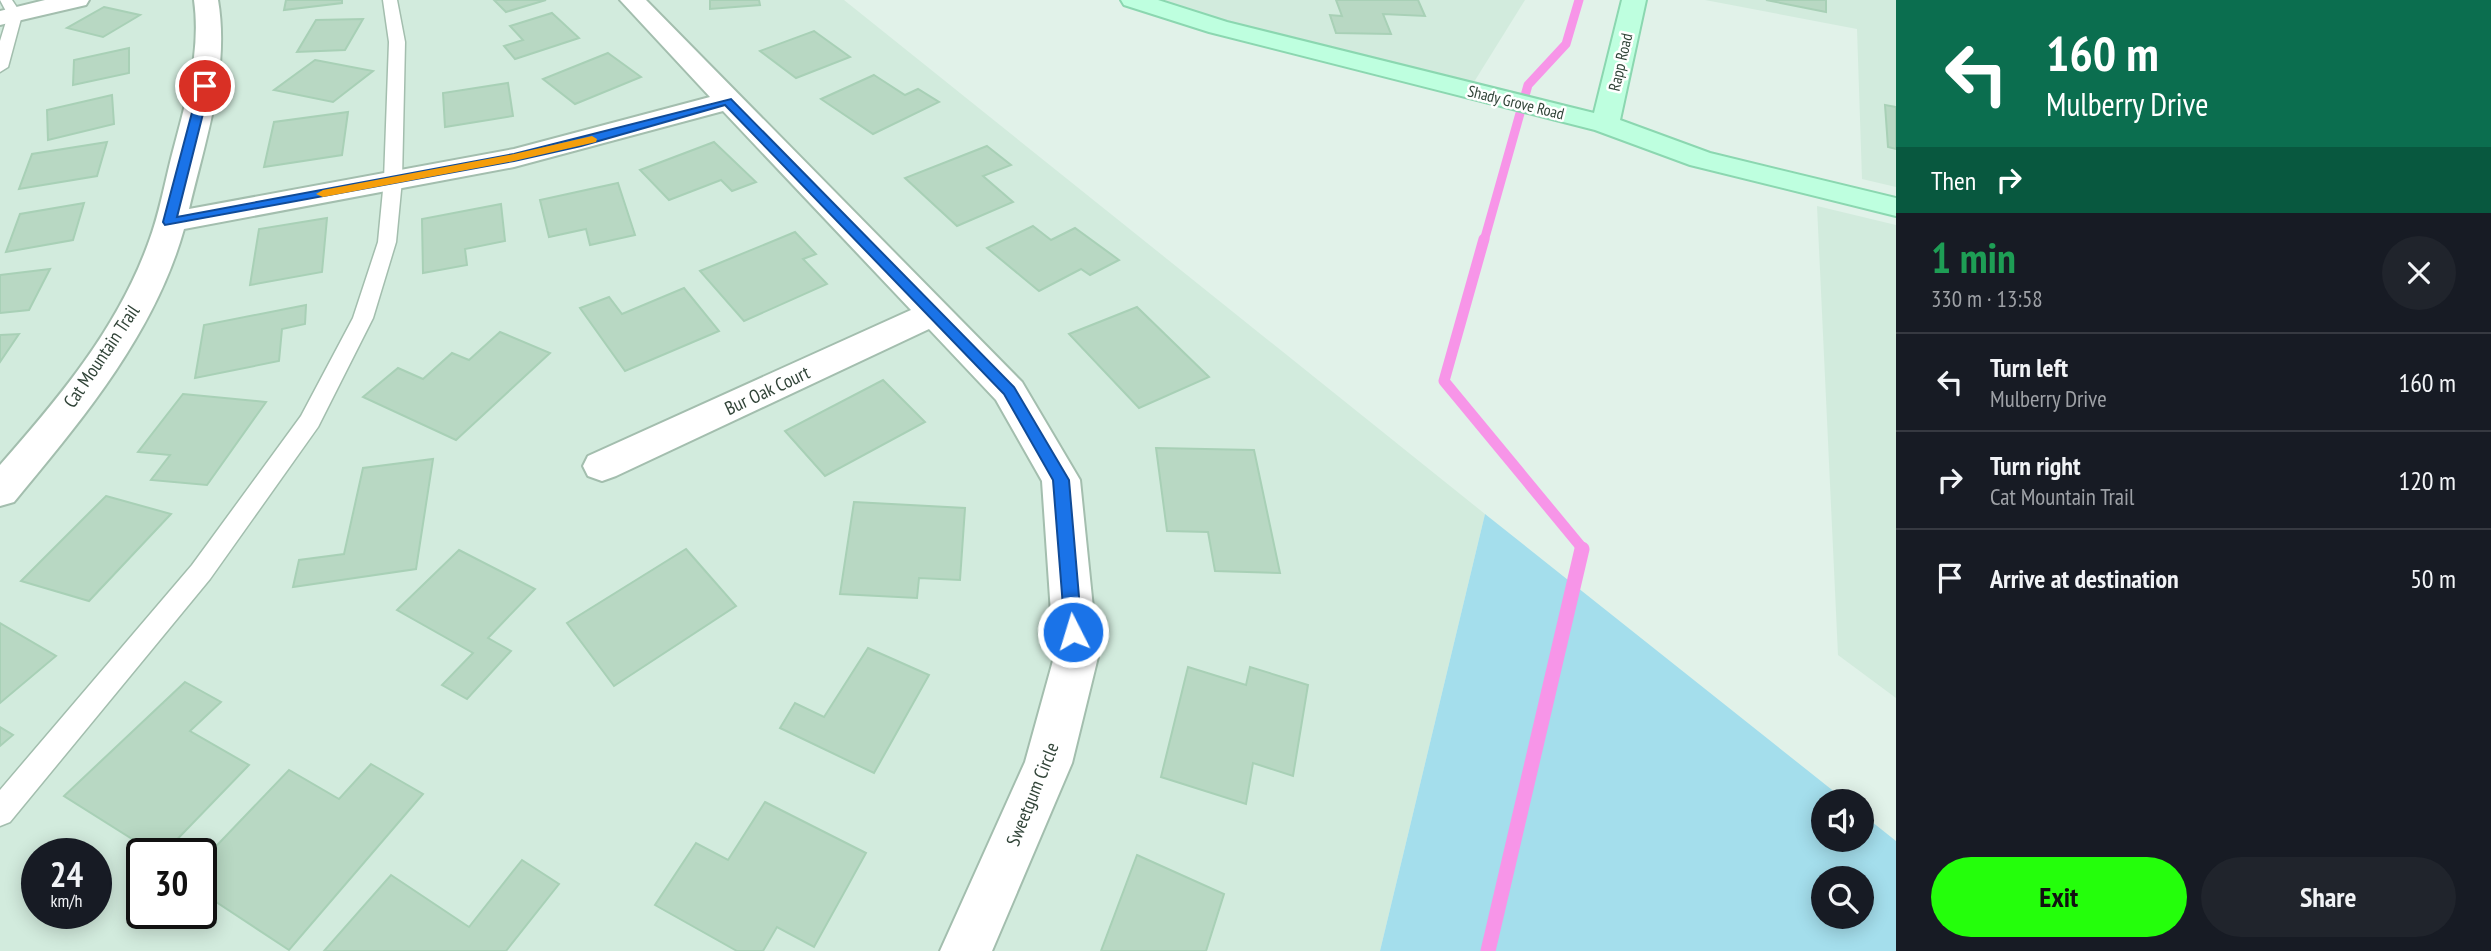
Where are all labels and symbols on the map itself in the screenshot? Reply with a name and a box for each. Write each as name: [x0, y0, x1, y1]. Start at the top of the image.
street label: Rapp Road: [1604, 31, 1636, 93]
pin: [175, 56, 235, 116]
street label: Shady Grove Road: [1466, 80, 1566, 124]
street label: Cat Mountain Trail: [58, 299, 145, 412]
street label: Bur Oak Court: [721, 360, 814, 420]
position arrow: [1036, 595, 1110, 669]
street label: Sweetgum Circle: [1000, 739, 1064, 849]
speed limit sign: 30: [126, 838, 217, 929]

